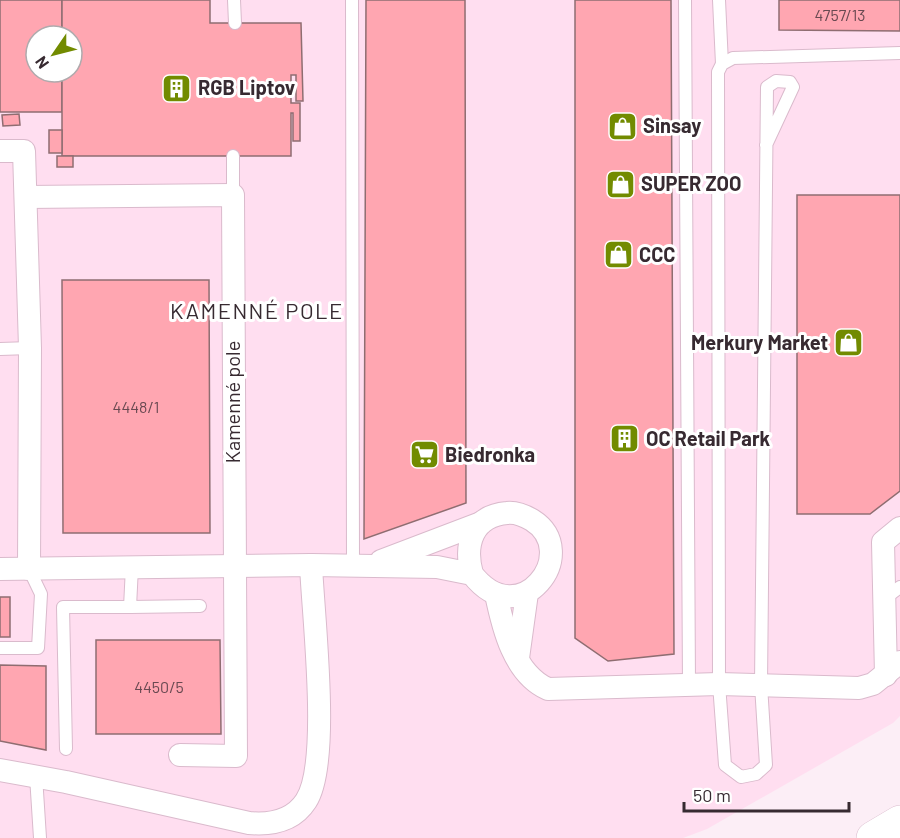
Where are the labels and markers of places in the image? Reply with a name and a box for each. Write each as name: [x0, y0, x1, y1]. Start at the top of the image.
building icon: RGB Liptov: [161, 72, 193, 104]
place label: RGB Liptov: [198, 75, 295, 99]
shop icon: Sinsay: [606, 110, 638, 142]
place label: Sinsay: [643, 113, 701, 137]
shop icon: SUPER ZOO: [604, 168, 636, 200]
place label: SUPER ZOO: [641, 171, 741, 195]
shop icon: CCC: [602, 239, 634, 271]
place label: CCC: [639, 242, 675, 266]
shop icon: Merkury Market: [833, 327, 865, 359]
place label: Merkury Market: [691, 330, 828, 354]
building icon: OC Retail Park: [609, 423, 641, 455]
place label: OC Retail Park: [646, 426, 771, 450]
supermarket icon: Biedronka: [408, 439, 440, 471]
place label: Biedronka: [445, 442, 535, 466]

